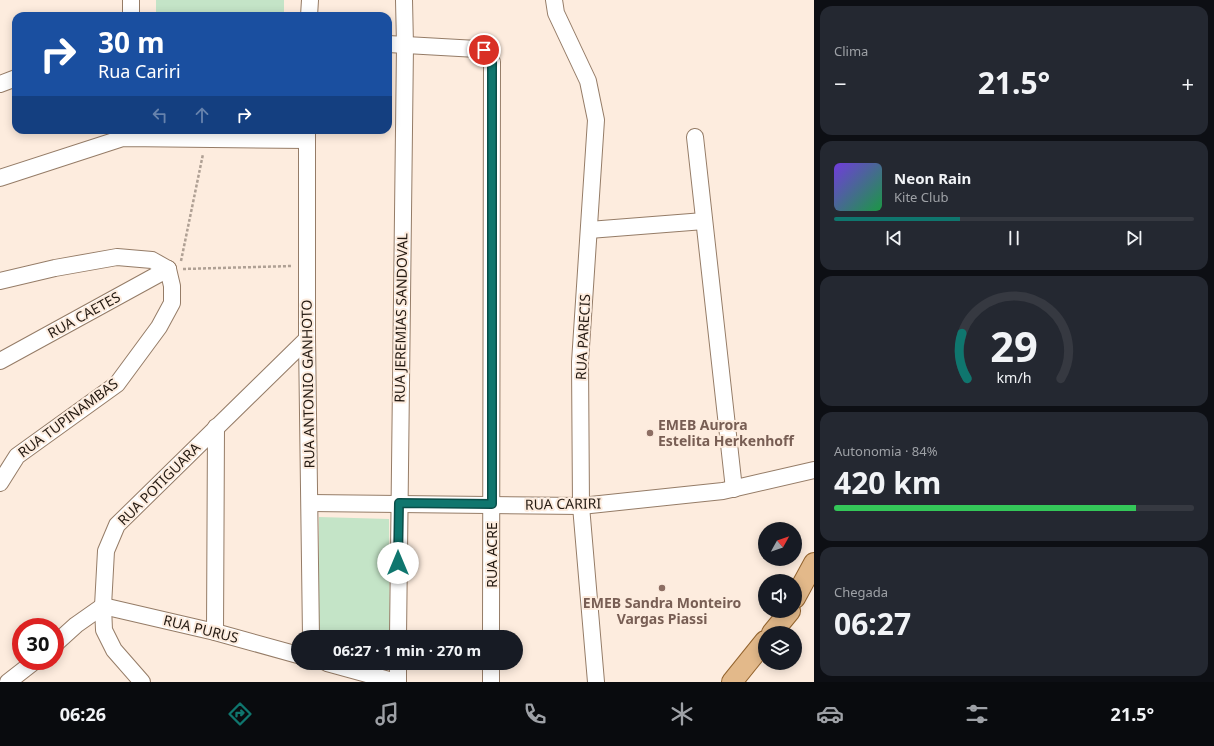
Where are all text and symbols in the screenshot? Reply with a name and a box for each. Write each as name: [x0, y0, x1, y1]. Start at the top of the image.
text: 30 m: [98, 23, 165, 61]
icon: right: [32, 28, 84, 80]
pin: [467, 33, 501, 67]
icon: arrive: [473, 39, 495, 61]
text: Clima: [834, 42, 868, 60]
text: Rua Cariri: [98, 59, 181, 83]
text: 21.5°: [978, 62, 1050, 103]
text: −: [834, 68, 847, 98]
text: +: [1181, 68, 1194, 98]
icon: left: [149, 104, 171, 126]
icon: ahead: [191, 104, 213, 126]
icon: right: [233, 104, 255, 126]
text: Neon Rain: [894, 168, 971, 188]
text: Kite Club: [894, 188, 948, 206]
icon: previous: [883, 227, 905, 249]
icon: pause: [1003, 227, 1025, 249]
icon: next: [1123, 227, 1145, 249]
street label: RUA JEREMIAS SANDOVAL: [390, 233, 411, 403]
street label: RUA CAETES: [44, 287, 124, 342]
street label: RUA PARECIS: [571, 293, 594, 380]
street label: RUA ANTONIO GANHOTO: [297, 300, 318, 468]
text: 29: [990, 318, 1038, 374]
text: km/h: [996, 368, 1032, 387]
street label: RUA TUPINAMBAS: [14, 374, 122, 461]
place label: EMEB Aurora Estelita Herkenhoff: [658, 415, 795, 450]
marker: EMEB Aurora Estelita Herkenhoff: [645, 428, 655, 438]
street label: RUA POTIGUARA: [113, 438, 204, 529]
text: Autonomia · 84%: [834, 442, 938, 460]
text: 420 km: [834, 462, 941, 503]
street label: RUA CARIRI: [525, 493, 601, 514]
street label: RUA ACRE: [482, 522, 501, 588]
north arrow: [758, 522, 802, 566]
map controls: [758, 522, 802, 670]
position arrow: [377, 542, 419, 584]
button: sound: [758, 574, 802, 618]
marker: EMEB Sandra Monteiro Vargas Piassi: [657, 583, 667, 593]
text: Chegada: [834, 583, 888, 601]
place label: EMEB Sandra Monteiro Vargas Piassi: [583, 593, 741, 628]
text: 06:27: [834, 603, 911, 644]
street label: RUA PURUS: [162, 610, 241, 647]
speed limit sign: 30: [12, 618, 64, 670]
button: layers: [758, 626, 802, 670]
text: 06:27 · 1 min · 270 m: [333, 640, 481, 660]
icon: directions: [226, 700, 254, 728]
icon: music: [373, 700, 401, 728]
icon: phone: [521, 700, 549, 728]
icon: climate: [668, 700, 696, 728]
icon: car: [816, 700, 844, 728]
icon: filters: [963, 700, 991, 728]
text: 06:26: [60, 702, 106, 726]
text: 21.5°: [1111, 702, 1154, 726]

